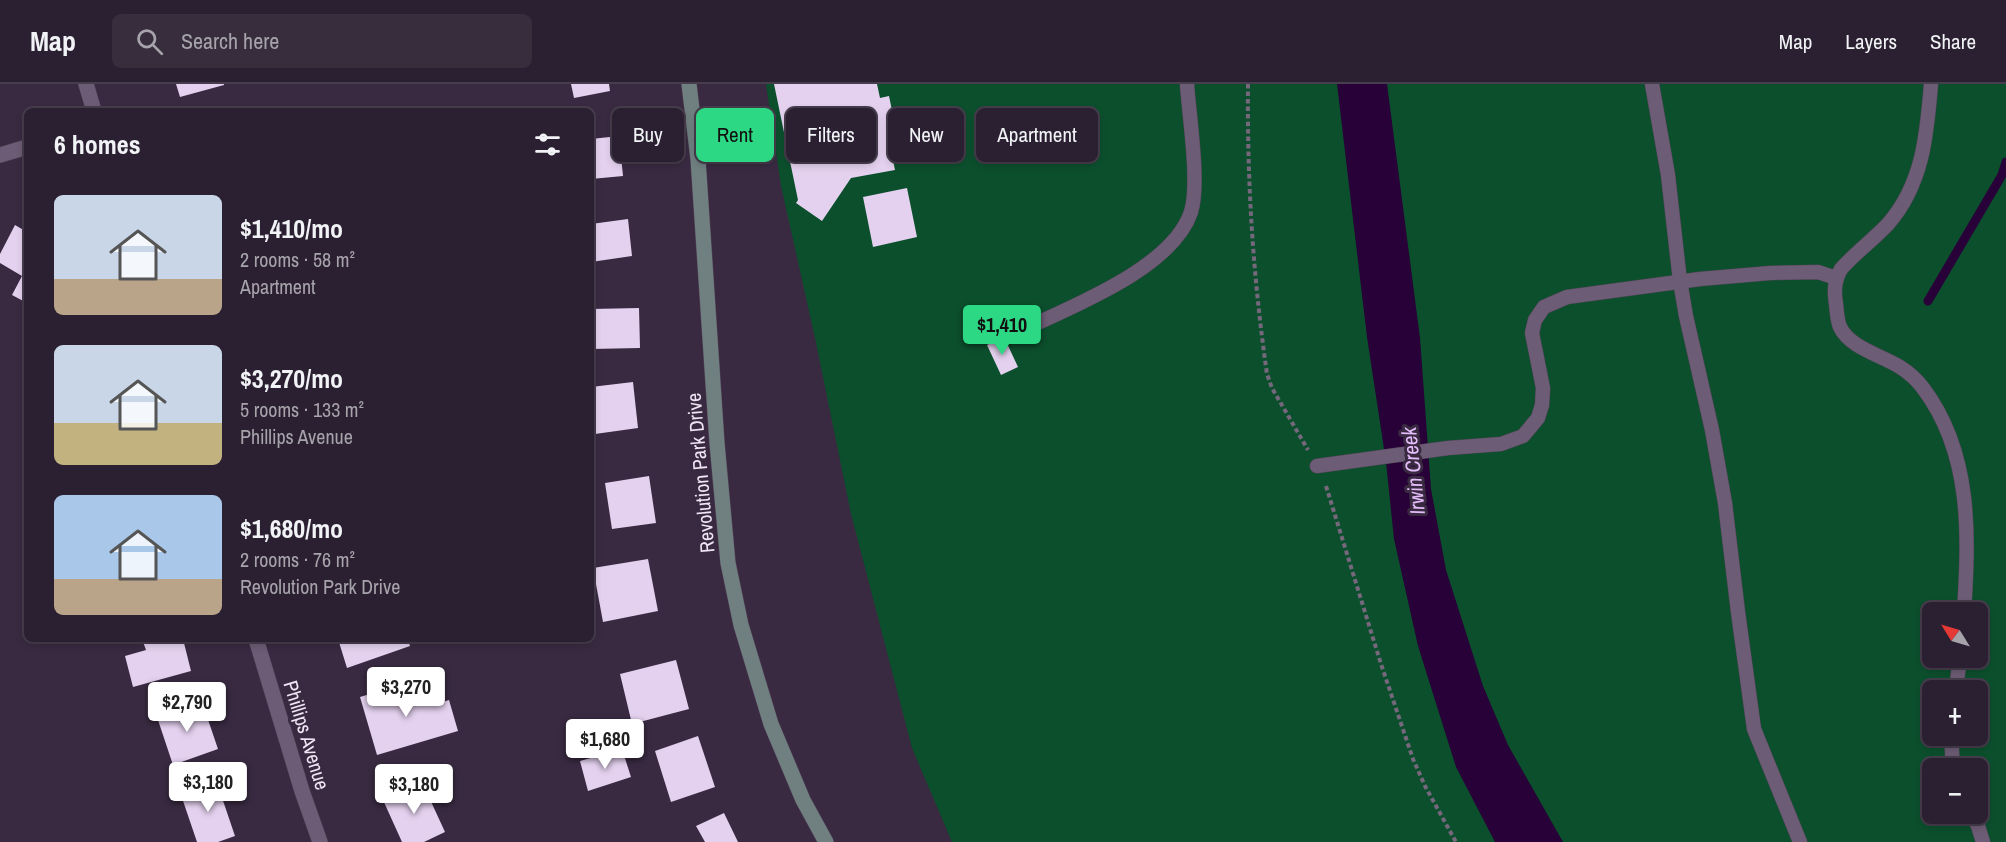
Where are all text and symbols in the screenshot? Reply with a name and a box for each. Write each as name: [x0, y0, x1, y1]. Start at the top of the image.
search box: [112, 14, 532, 68]
text: Map: [30, 22, 76, 60]
icon: search: [133, 25, 166, 58]
text: Search here: [181, 26, 279, 56]
text: Map: [1779, 27, 1812, 56]
text: Layers: [1845, 27, 1897, 56]
text: Share: [1930, 27, 1976, 56]
chip: Buy: [612, 108, 684, 162]
chip: Rent: [696, 108, 774, 162]
chip: Filters: [786, 108, 876, 162]
chip: New: [888, 108, 964, 162]
chip: Apartment: [976, 108, 1098, 162]
text: 6 homes: [54, 127, 141, 162]
icon: filters: [531, 128, 564, 161]
text: $1,410/mo: [240, 211, 343, 246]
icon: home: [102, 219, 174, 291]
text: 2 rooms · 58 m²: [240, 246, 355, 273]
text: Apartment: [240, 273, 316, 300]
pin: $1,410: [953, 305, 1051, 356]
text: $1,410: [977, 311, 1027, 338]
text: $3,270/mo: [240, 361, 343, 396]
icon: home: [102, 369, 174, 441]
street label: Revolution Park Drive: [680, 392, 720, 554]
text: 5 rooms · 133 m²: [240, 396, 364, 423]
text: Phillips Avenue: [240, 423, 353, 450]
water label: Irwin Creek: [1394, 424, 1432, 516]
text: $1,680/mo: [240, 511, 343, 546]
icon: home: [102, 519, 174, 591]
text: 2 rooms · 76 m²: [240, 546, 355, 573]
text: Revolution Park Drive: [240, 573, 400, 600]
north arrow: [1922, 602, 1988, 668]
map controls: [1922, 602, 1988, 824]
pin: $3,270: [357, 667, 455, 718]
text: $3,270: [381, 673, 431, 700]
street label: Phillips Avenue: [278, 677, 336, 793]
button: +: [1922, 680, 1988, 746]
pin: $2,790: [138, 682, 236, 733]
text: $2,790: [162, 688, 212, 715]
pin: $1,680: [556, 719, 654, 770]
text: $1,680: [580, 725, 630, 752]
button: −: [1922, 758, 1988, 824]
pin: $3,180: [159, 762, 257, 813]
pin: $3,180: [365, 764, 463, 815]
text: $3,180: [183, 768, 233, 795]
text: $3,180: [389, 770, 439, 797]

